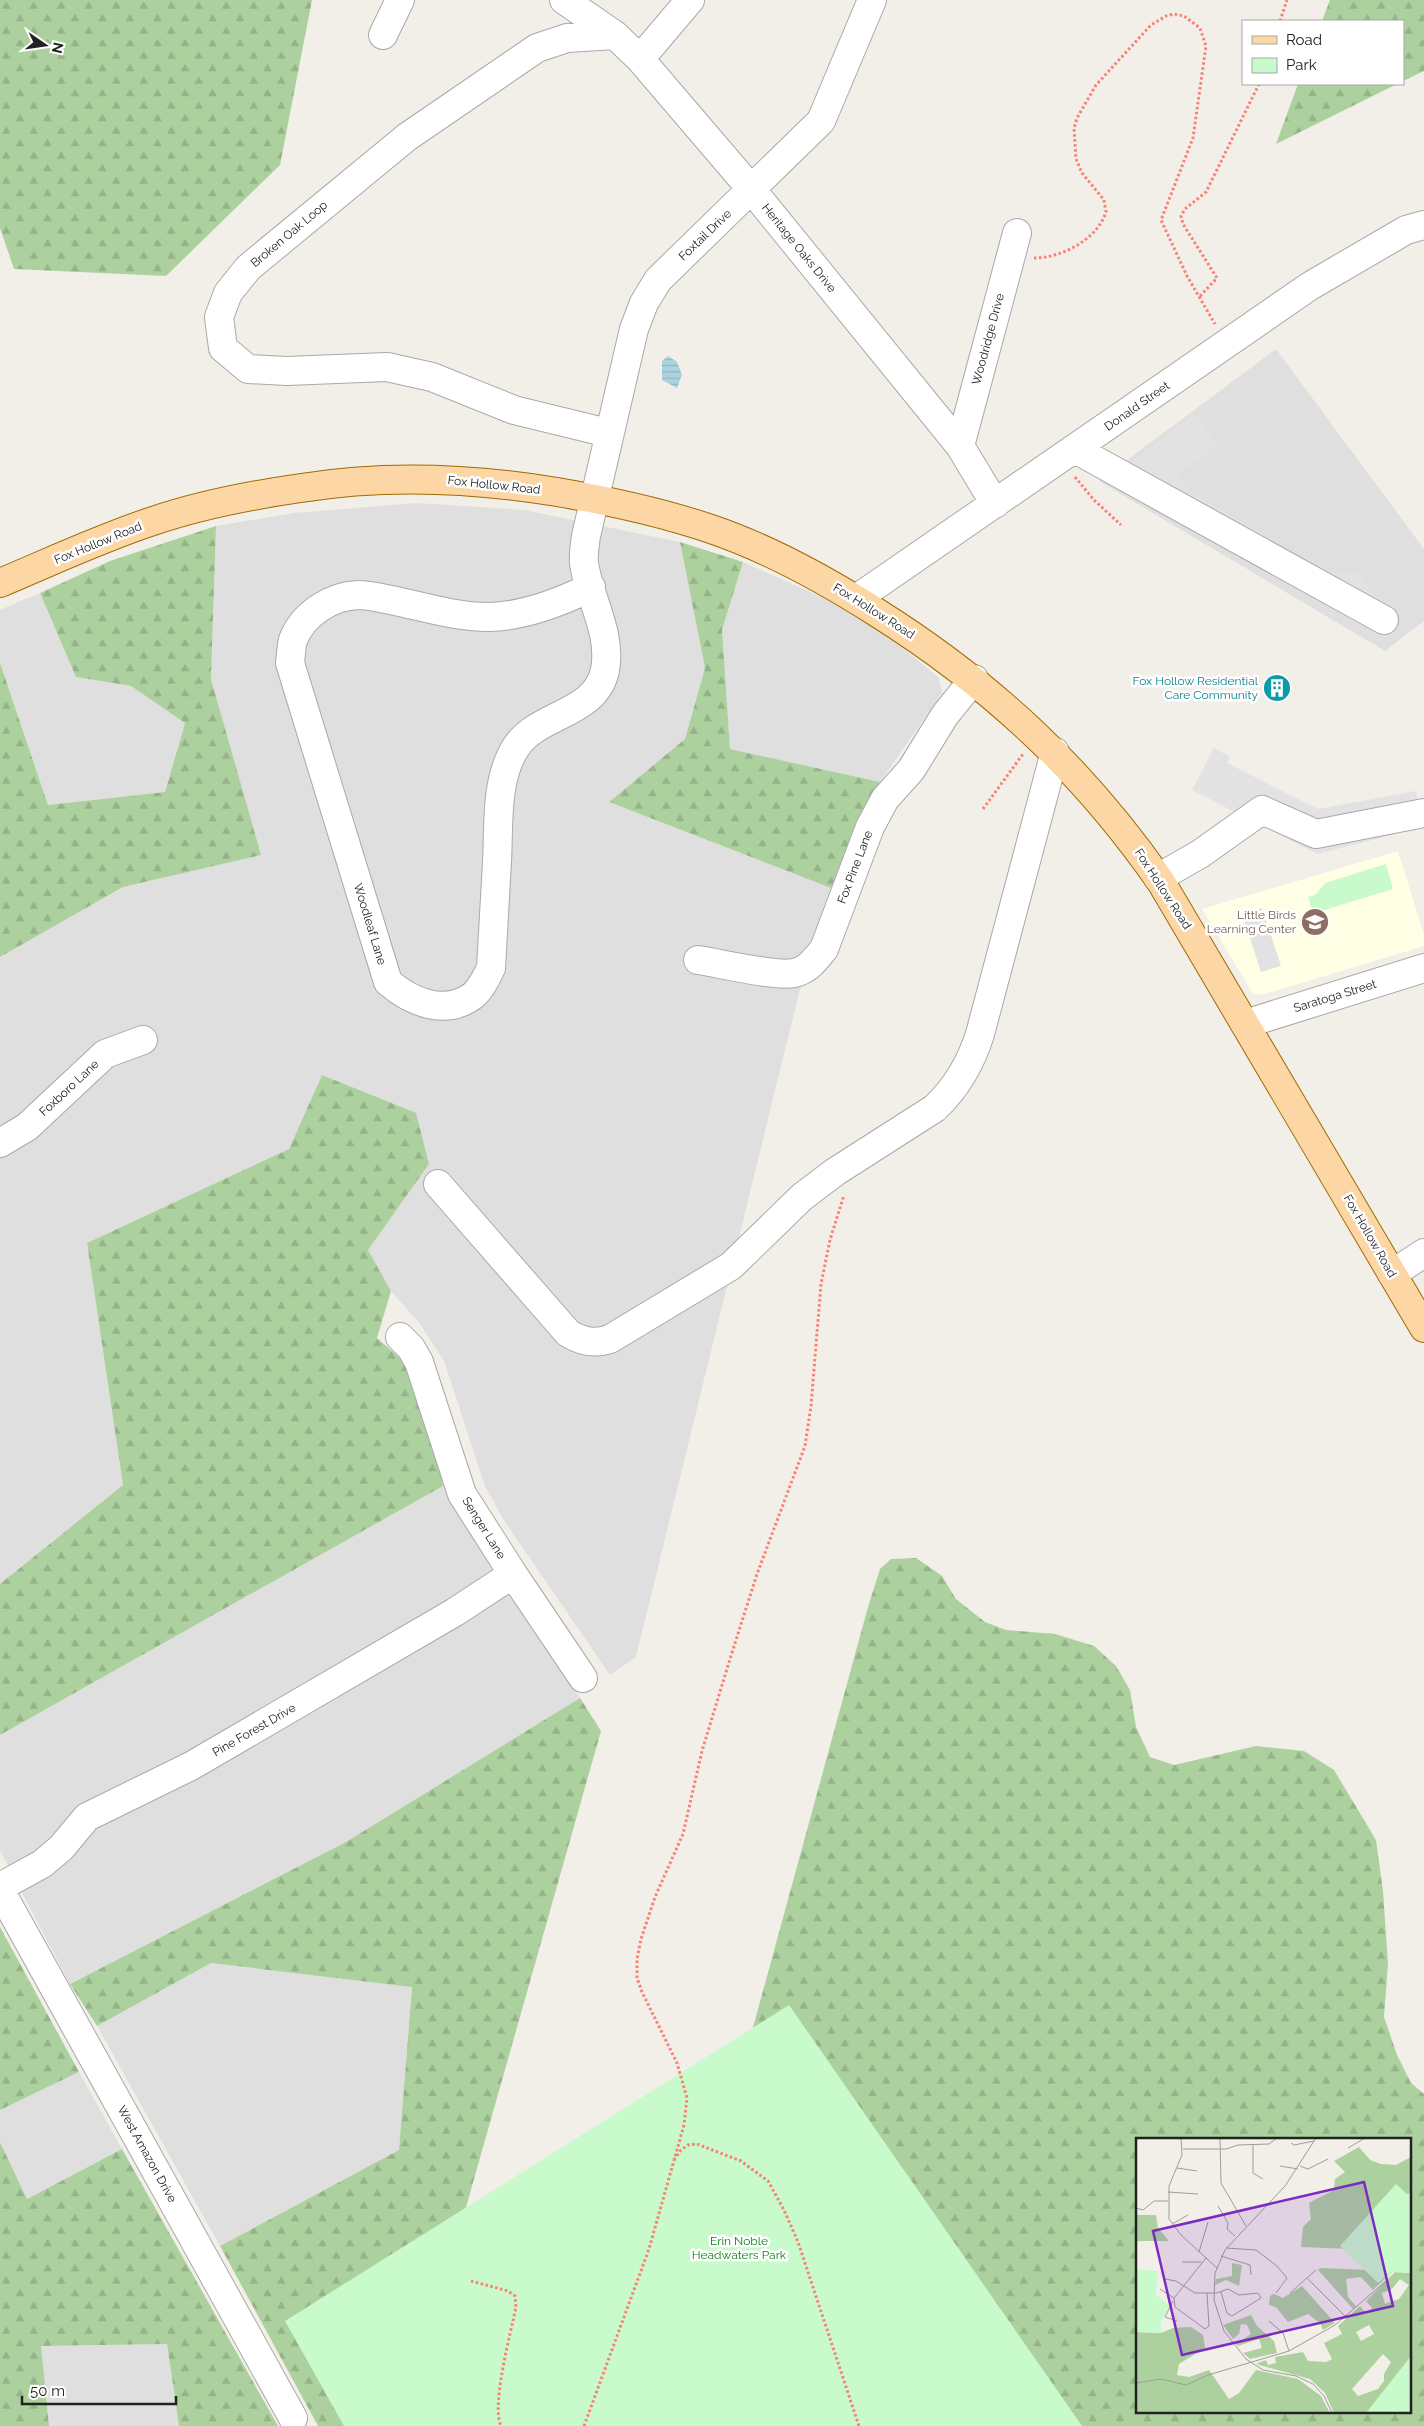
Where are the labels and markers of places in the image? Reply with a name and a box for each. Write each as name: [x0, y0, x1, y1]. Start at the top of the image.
building icon: Fox Hollow Residential Care Community: [1262, 673, 1292, 703]
place label: Fox Hollow Residential Care Community: [1133, 674, 1259, 702]
school or university icon: Little Birds Learning Center: [1300, 907, 1330, 937]
place label: Little Birds Learning Center: [1207, 908, 1297, 936]

